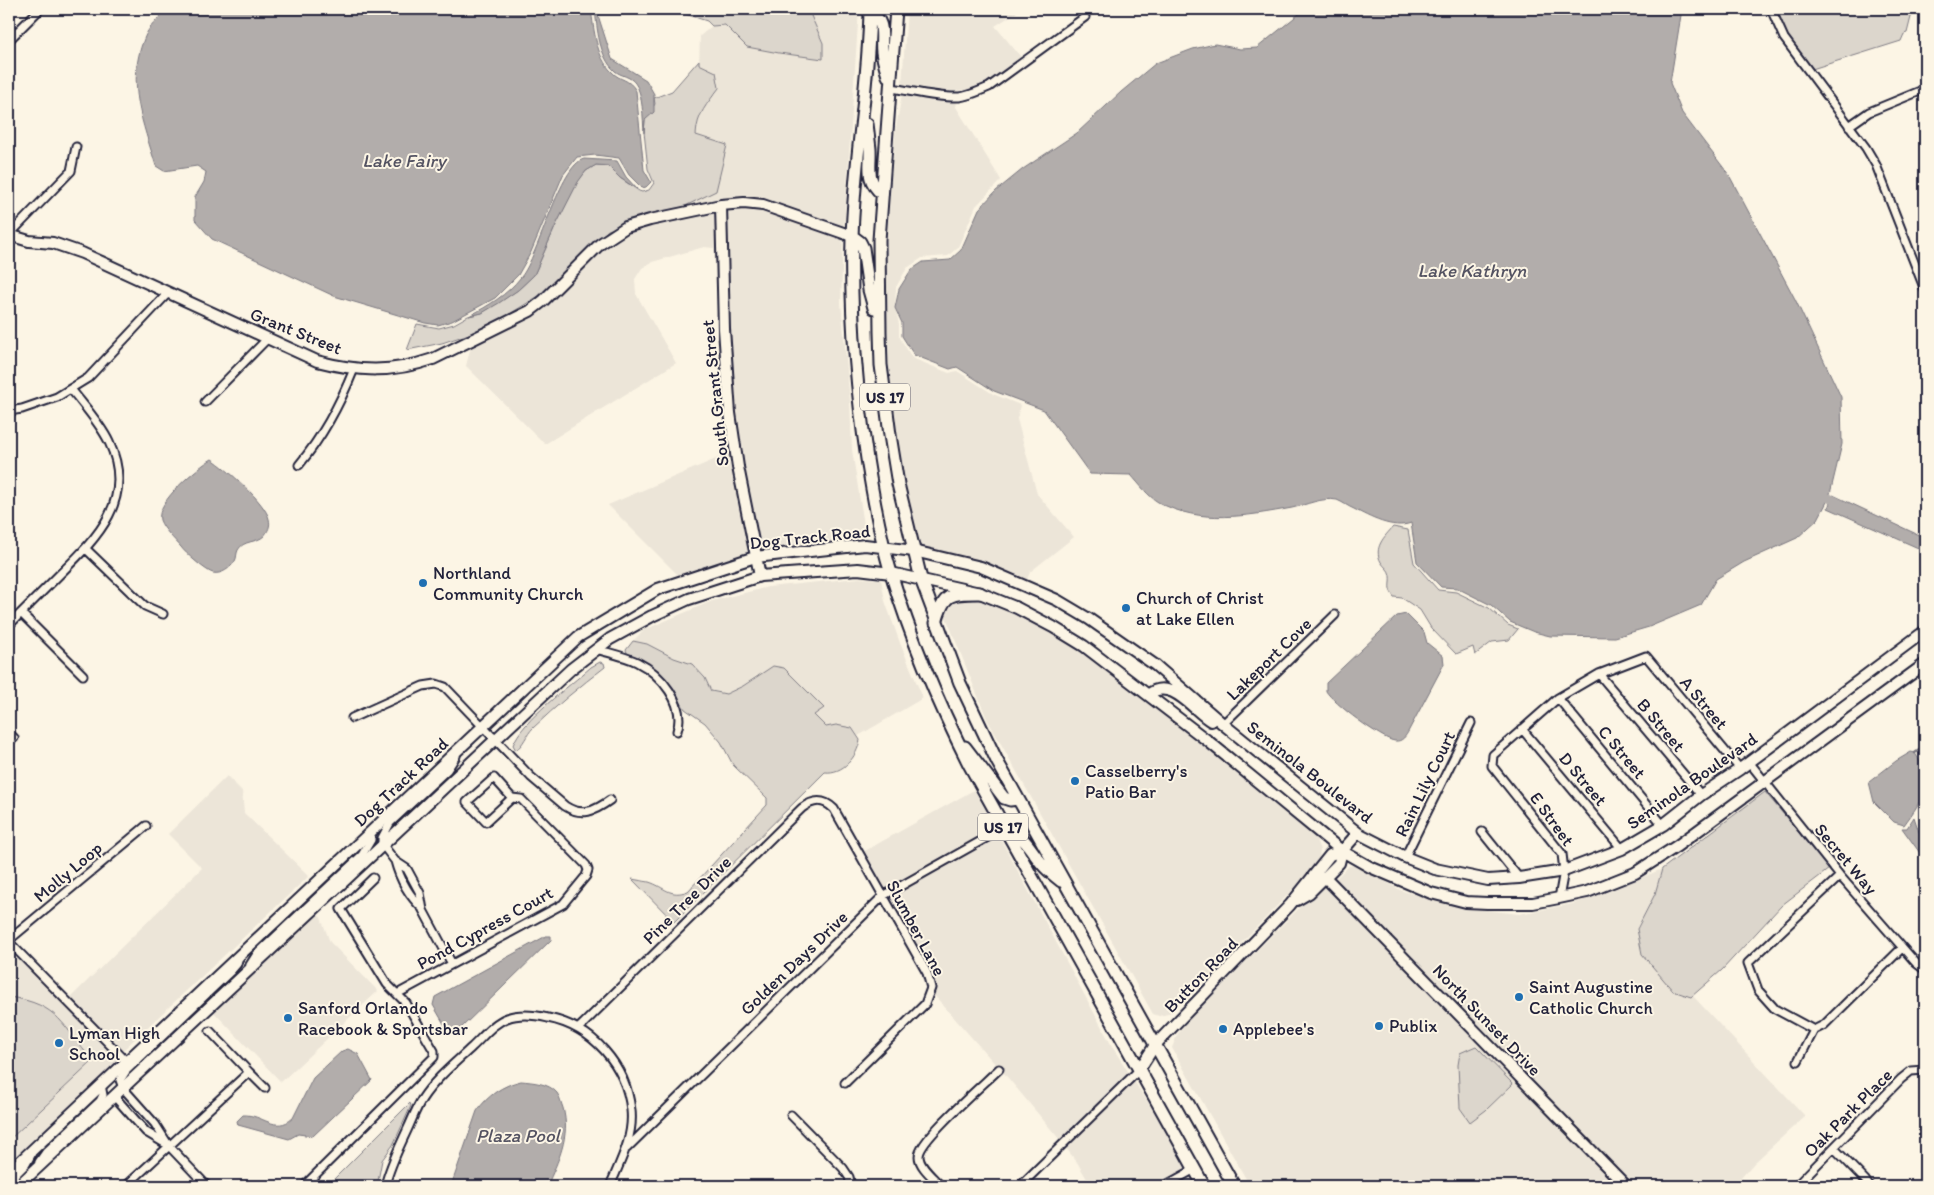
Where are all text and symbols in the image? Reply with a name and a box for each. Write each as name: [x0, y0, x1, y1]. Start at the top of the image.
water label: Lake Fairy: [362, 149, 448, 172]
water label: Lake Kathryn: [1418, 259, 1527, 282]
street label: Grant Street: [247, 303, 345, 359]
street label: South Grant Street: [696, 319, 734, 467]
road number: US 17: [860, 384, 910, 411]
street label: Dog Track Road: [749, 520, 872, 554]
place label: Northland Community Church: [433, 562, 584, 605]
marker: Northland Community Church: [417, 577, 429, 589]
place label: Church of Christ at Lake Ellen: [1136, 587, 1264, 630]
marker: Church of Christ at Lake Ellen: [1120, 602, 1132, 614]
street label: Lakeport Cove: [1222, 613, 1316, 705]
street label: A Street: [1675, 672, 1733, 734]
street label: B Street: [1632, 694, 1690, 756]
street label: Seminola Boulevard: [1242, 716, 1378, 828]
street label: C Street: [1593, 721, 1651, 783]
street label: Rain Lily Court: [1390, 727, 1460, 840]
street label: Seminola Boulevard: [1622, 728, 1762, 834]
street label: Dog Track Road: [349, 732, 453, 831]
street label: D Street: [1554, 748, 1612, 811]
place label: Casselberry's Patio Bar: [1085, 760, 1187, 803]
marker: Casselberry's Patio Bar: [1069, 775, 1081, 787]
street label: E Street: [1525, 788, 1579, 851]
road number: US 17: [978, 814, 1028, 840]
street label: Secret Way: [1810, 819, 1883, 900]
street label: Molly Loop: [29, 837, 107, 907]
street label: Pine Tree Drive: [638, 851, 736, 949]
street label: Slumber Lane: [882, 876, 950, 980]
street label: Pond Cypress Court: [413, 881, 557, 975]
street label: Golden Days Drive: [736, 906, 852, 1020]
street label: Button Road: [1159, 932, 1243, 1018]
street label: North Sunset Drive: [1428, 959, 1546, 1081]
place label: Saint Augustine Catholic Church: [1529, 976, 1653, 1019]
marker: Saint Augustine Catholic Church: [1513, 991, 1525, 1003]
place label: Sanford Orlando Racebook & Sportsbar: [298, 997, 469, 1040]
marker: Sanford Orlando Racebook & Sportsbar: [282, 1012, 294, 1024]
place label: Publix: [1389, 1015, 1437, 1037]
place label: Applebee's: [1233, 1018, 1315, 1040]
marker: Publix: [1373, 1020, 1385, 1032]
place label: Lyman High School: [69, 1022, 160, 1065]
marker: Applebee's: [1217, 1023, 1229, 1035]
marker: Lyman High School: [53, 1037, 65, 1049]
street label: Oak Park Place: [1799, 1064, 1897, 1162]
water label: Plaza Pool: [476, 1124, 562, 1147]

